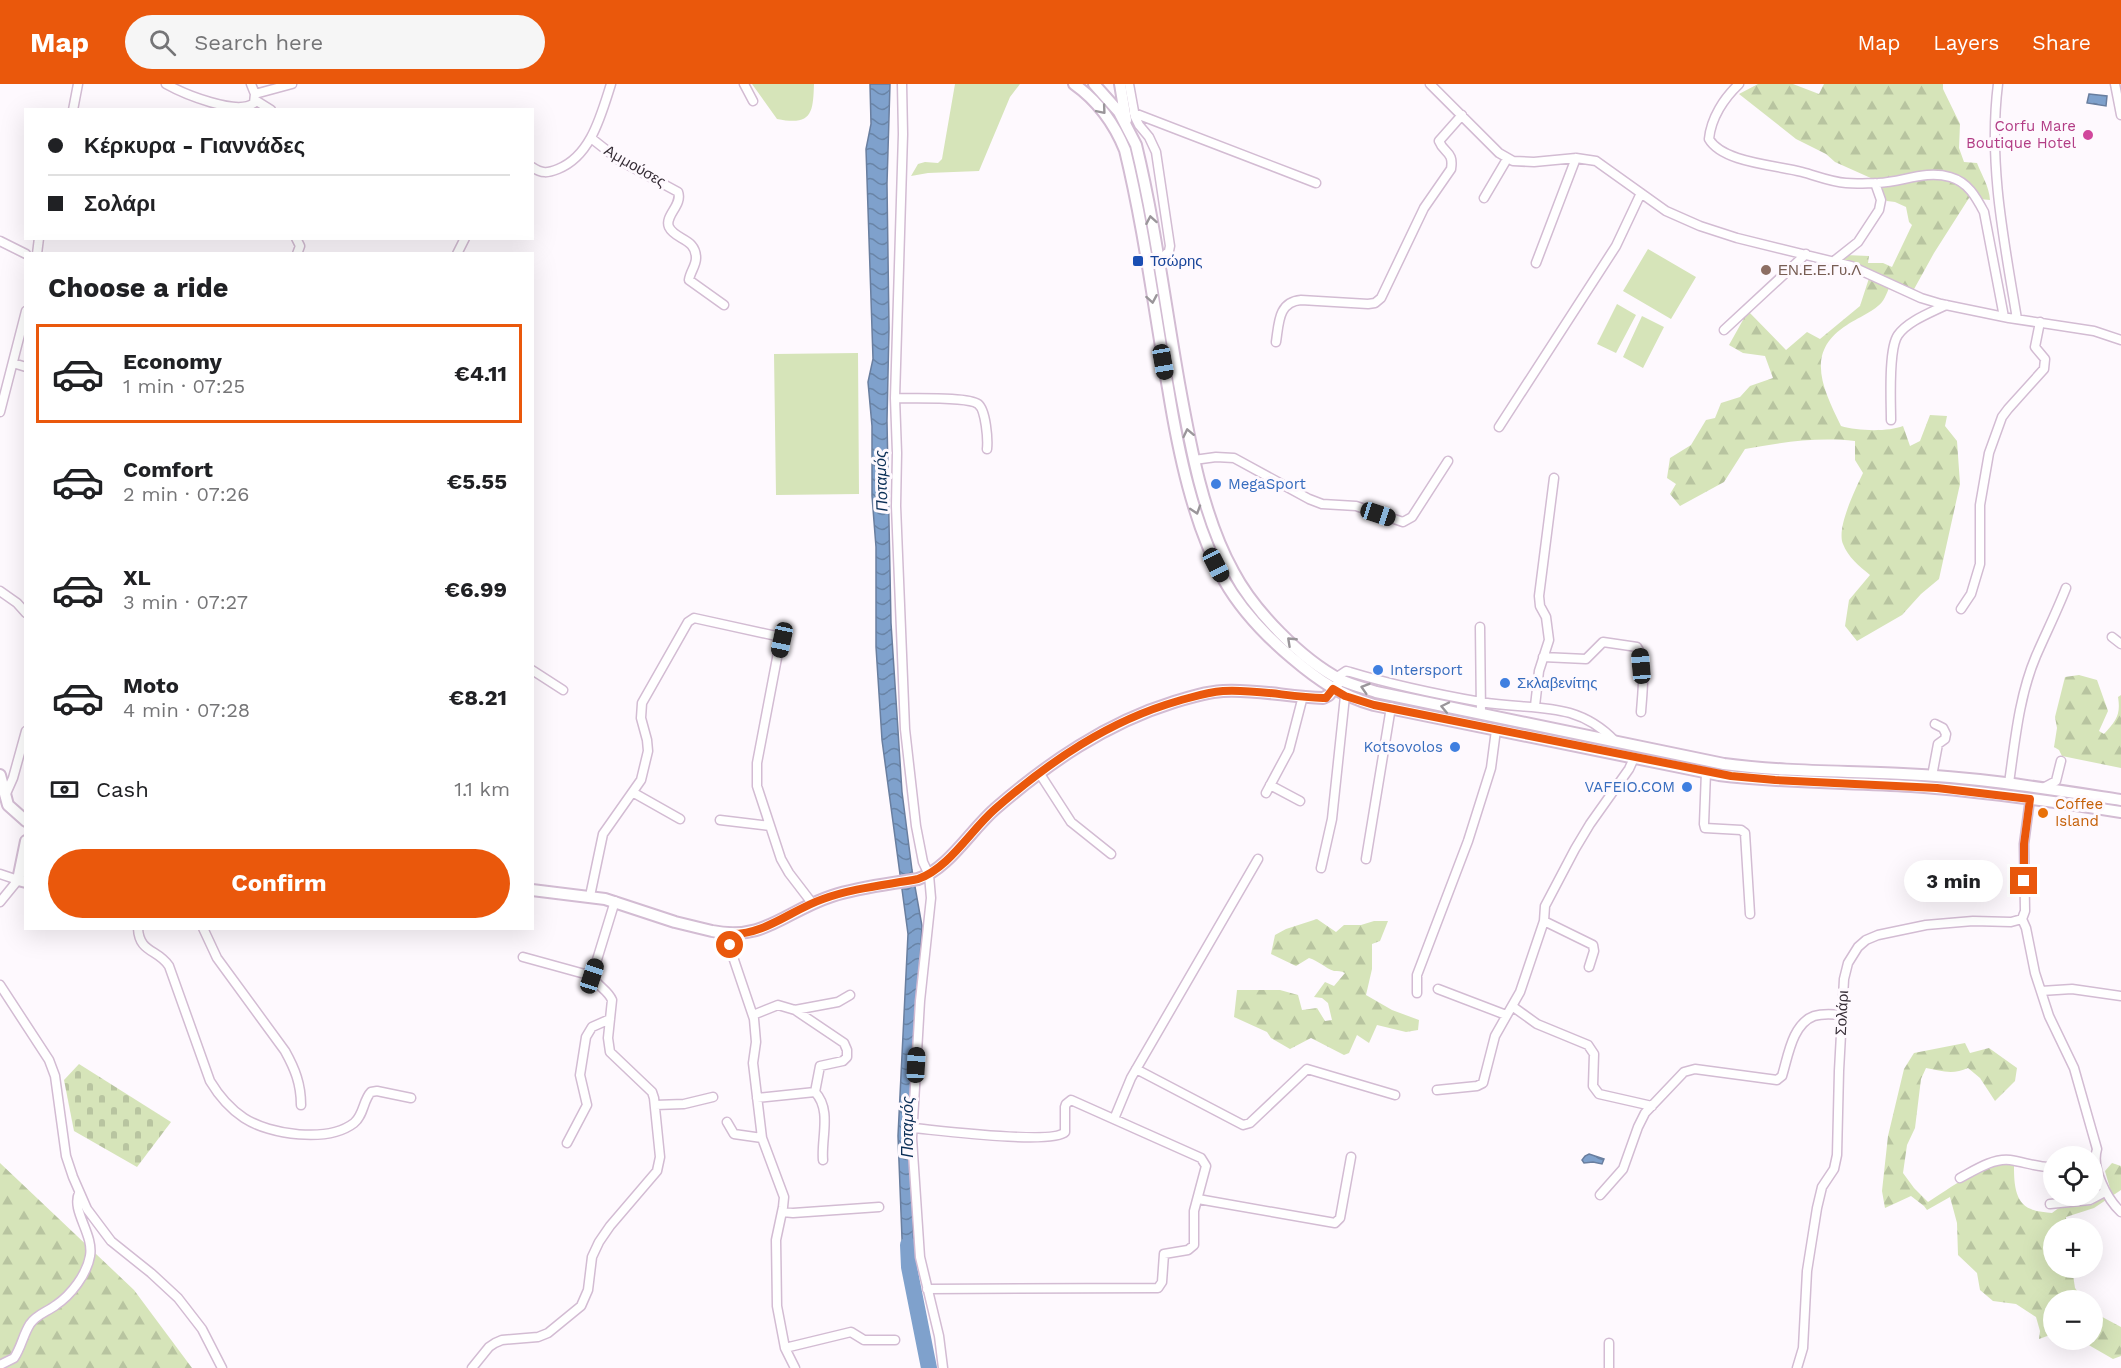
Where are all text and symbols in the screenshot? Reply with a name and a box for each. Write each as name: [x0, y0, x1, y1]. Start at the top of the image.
search box: [125, 15, 545, 69]
text: Map: [30, 26, 89, 59]
icon: search: [146, 26, 179, 59]
text: Search here: [194, 30, 323, 55]
text: Map: [1857, 30, 1900, 55]
text: Layers: [1933, 30, 1999, 55]
text: Share: [2032, 30, 2091, 55]
one-way arrow: [1095, 103, 1106, 114]
place label: Corfu Mare Boutique Hotel: [1966, 117, 2076, 152]
marker: Corfu Mare Boutique Hotel: [2081, 128, 2095, 142]
text: Κέρκυρα - Γιαννάδες: [84, 133, 305, 158]
street label: Αμμούσες: [601, 141, 669, 191]
text: Σολάρι: [84, 191, 156, 216]
one-way arrow: [1145, 216, 1158, 226]
place label: Τσώρης: [1150, 252, 1203, 270]
marker: Τσώρης: [1131, 254, 1145, 268]
place label: ΕΝ.Ε.Ε.Γυ.Λ: [1778, 261, 1861, 279]
marker: ΕΝ.Ε.Ε.Γυ.Λ: [1759, 263, 1773, 277]
text: Choose a ride: [48, 272, 228, 304]
one-way arrow: [1146, 294, 1158, 304]
car: [1151, 343, 1175, 381]
icon: car: [51, 347, 105, 401]
text: Economy: [123, 349, 222, 374]
text: €4.11: [454, 361, 507, 386]
text: 1 min · 07:25: [123, 374, 245, 398]
one-way arrow: [1182, 428, 1195, 438]
water label: Ποταμός: [870, 450, 892, 512]
icon: car: [51, 455, 105, 509]
text: Comfort: [123, 457, 213, 482]
text: €5.55: [447, 469, 507, 494]
place label: MegaSport: [1228, 475, 1306, 493]
marker: MegaSport: [1209, 477, 1223, 491]
text: 2 min · 07:26: [123, 482, 249, 506]
car: [1358, 500, 1398, 528]
one-way arrow: [1189, 504, 1202, 515]
car: [1200, 545, 1232, 585]
icon: car: [51, 563, 105, 617]
text: XL: [123, 565, 151, 590]
text: €6.99: [445, 577, 507, 602]
text: 3 min · 07:27: [123, 590, 248, 614]
car: [769, 621, 795, 659]
one-way arrow: [1287, 637, 1298, 648]
car: [1630, 647, 1652, 685]
place label: Intersport: [1390, 661, 1463, 679]
marker: Intersport: [1371, 663, 1385, 677]
icon: car: [51, 671, 105, 725]
text: Moto: [123, 673, 179, 698]
place label: Σκλαβενίτης: [1517, 674, 1597, 692]
marker: Σκλαβενίτης: [1498, 676, 1512, 690]
one-way arrow: [1360, 683, 1371, 695]
text: €8.21: [449, 685, 507, 710]
text: 4 min · 07:28: [123, 698, 250, 722]
one-way arrow: [1441, 701, 1451, 714]
place label: Kotsovolos: [1363, 738, 1443, 756]
marker: Kotsovolos: [1448, 740, 1462, 754]
icon: cash: [48, 773, 81, 806]
text: Cash: [96, 777, 149, 802]
text: 1.1 km: [454, 777, 510, 801]
place label: VAFEIO.COM: [1585, 778, 1675, 796]
marker: VAFEIO.COM: [1680, 780, 1694, 794]
place label: Coffee Island: [2055, 795, 2103, 830]
marker: Coffee Island: [2036, 806, 2050, 820]
button: Confirm: [48, 849, 510, 918]
callout: 3 min: [1904, 860, 2003, 902]
route end: [2010, 867, 2037, 894]
text: 3 min: [1926, 869, 1981, 893]
route start: [716, 931, 743, 958]
car: [578, 956, 606, 996]
street label: Σολάρι: [1832, 990, 1852, 1036]
car: [906, 1047, 926, 1083]
water label: Ποταμός: [898, 1096, 917, 1158]
map controls: [2043, 1146, 2103, 1350]
button: locate: [2043, 1146, 2103, 1206]
button: +: [2043, 1218, 2103, 1278]
button: −: [2043, 1290, 2103, 1350]

